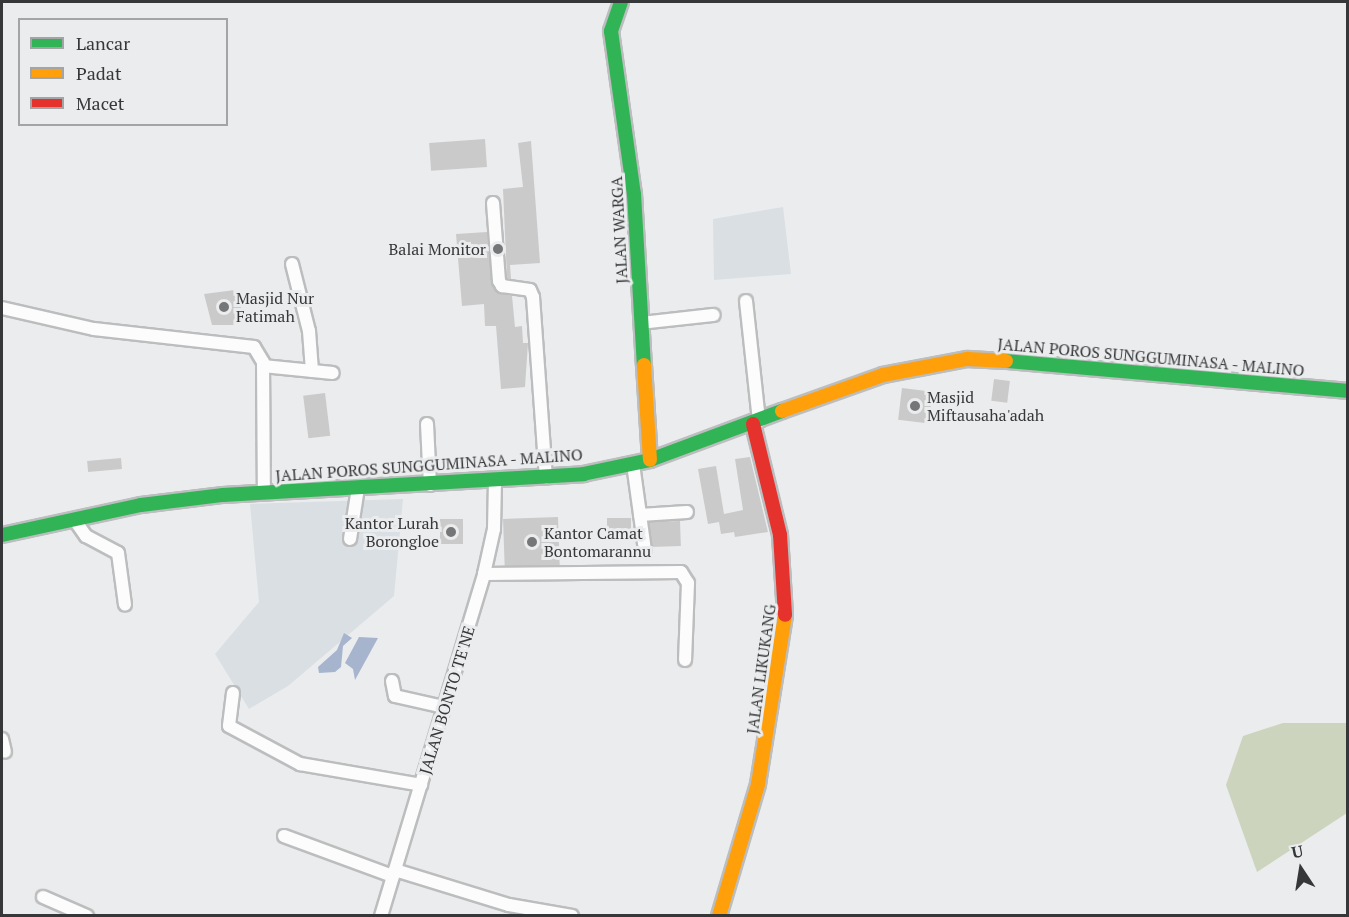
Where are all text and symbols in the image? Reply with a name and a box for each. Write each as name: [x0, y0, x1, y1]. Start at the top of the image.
legend: [18, 18, 228, 126]
text: Lancar: [76, 31, 130, 55]
text: Padat: [76, 61, 122, 85]
text: Macet: [76, 91, 125, 115]
street label: JALAN WARGA: [607, 176, 631, 284]
place label: Balai Monitor: [389, 239, 486, 259]
marker: Balai Monitor: [491, 242, 505, 256]
place label: Masjid Nur Fatimah: [236, 288, 314, 326]
marker: Masjid Nur Fatimah: [217, 300, 231, 314]
street label: JALAN POROS SUNGGUMINASA - MALINO: [996, 334, 1306, 380]
place label: Masjid Miftausaha'adah: [927, 387, 1044, 425]
marker: Masjid Miftausaha'adah: [908, 399, 922, 413]
street label: JALAN POROS SUNGGUMINASA - MALINO: [274, 445, 584, 485]
place label: Kantor Lurah Borongloe: [345, 513, 439, 551]
place label: Kantor Camat Bontomarannu: [544, 523, 651, 561]
marker: Kantor Lurah Borongloe: [444, 525, 458, 539]
marker: Kantor Camat Bontomarannu: [525, 535, 539, 549]
street label: JALAN LIKUKANG: [742, 603, 780, 735]
street label: JALAN BONTO TE'NE: [415, 623, 479, 777]
north arrow: [1271, 839, 1331, 899]
text: U: [1289, 839, 1305, 863]

